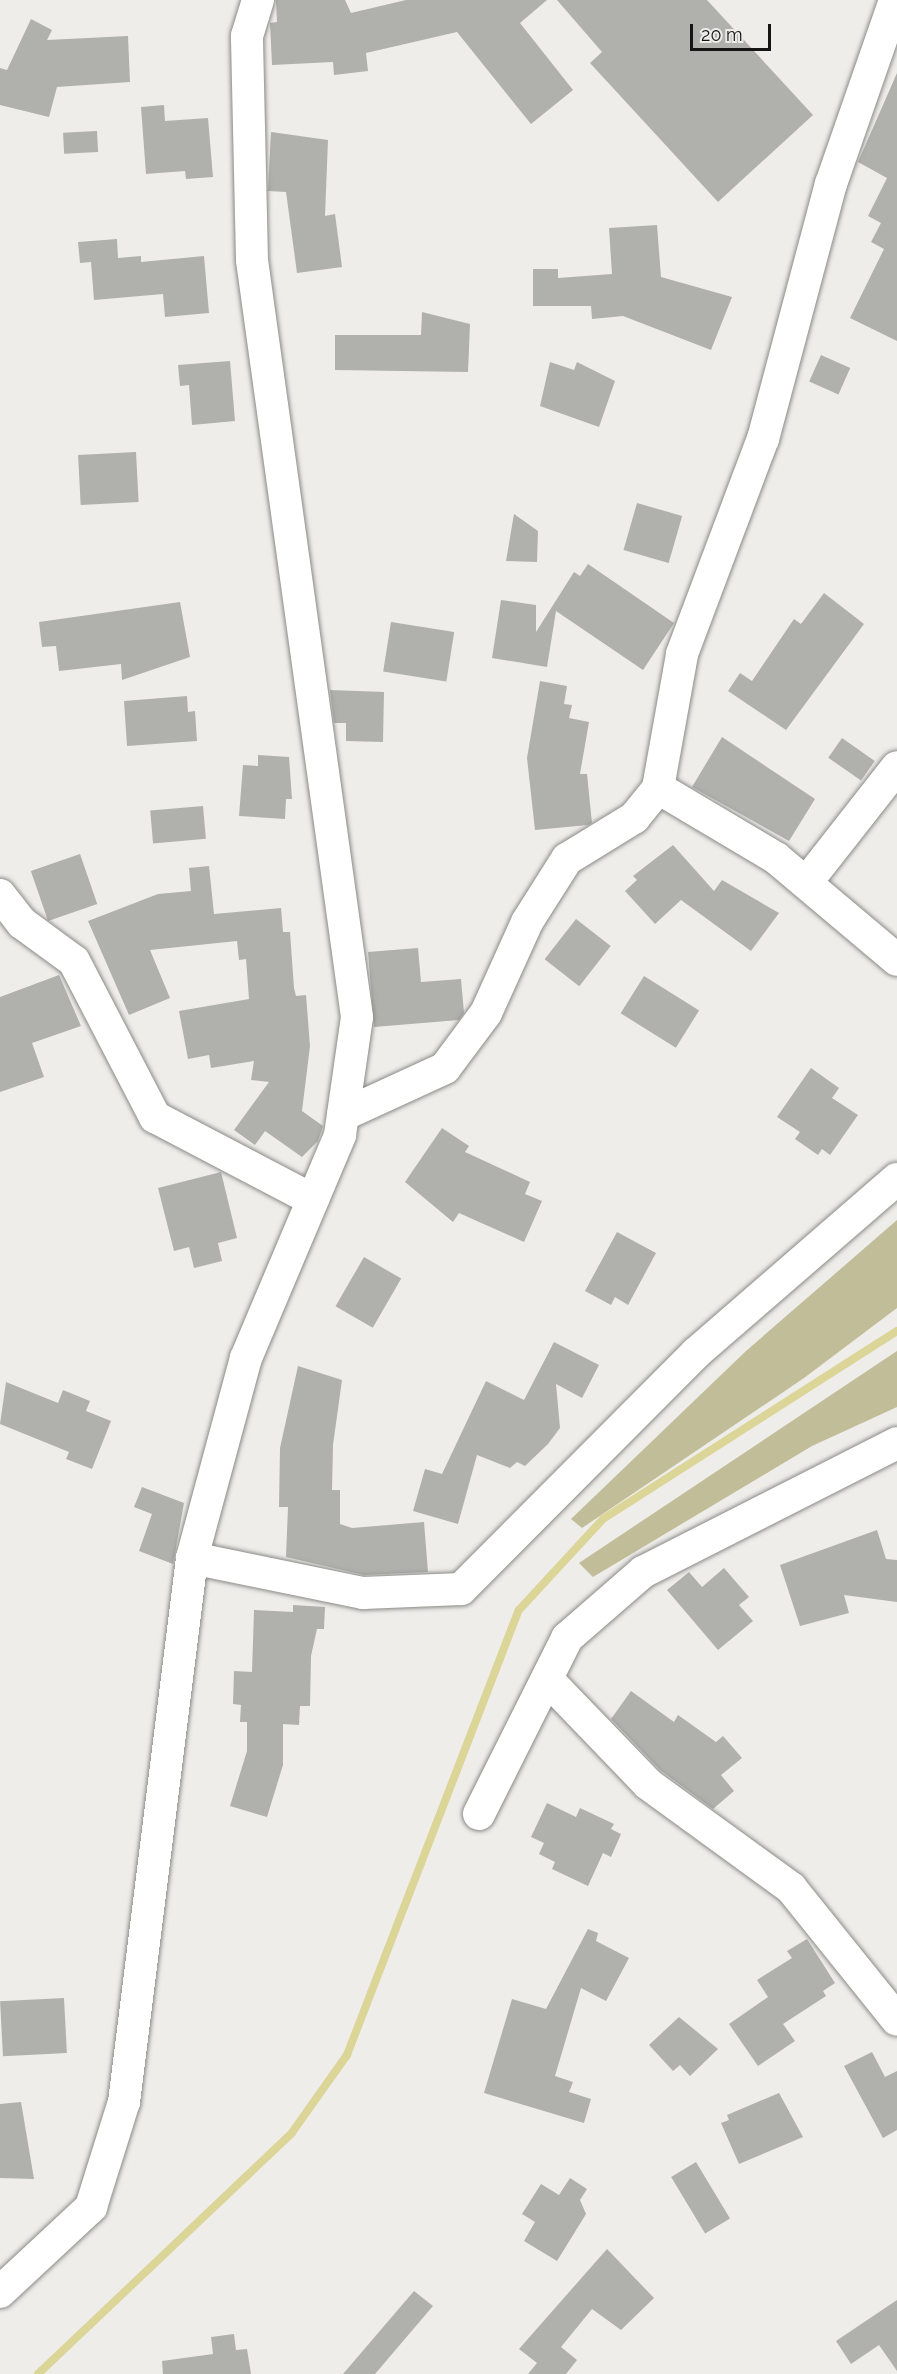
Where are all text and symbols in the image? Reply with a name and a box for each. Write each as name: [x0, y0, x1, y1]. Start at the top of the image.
scale bar: [693, 12, 774, 50]
text: 20 m: [701, 24, 743, 45]

